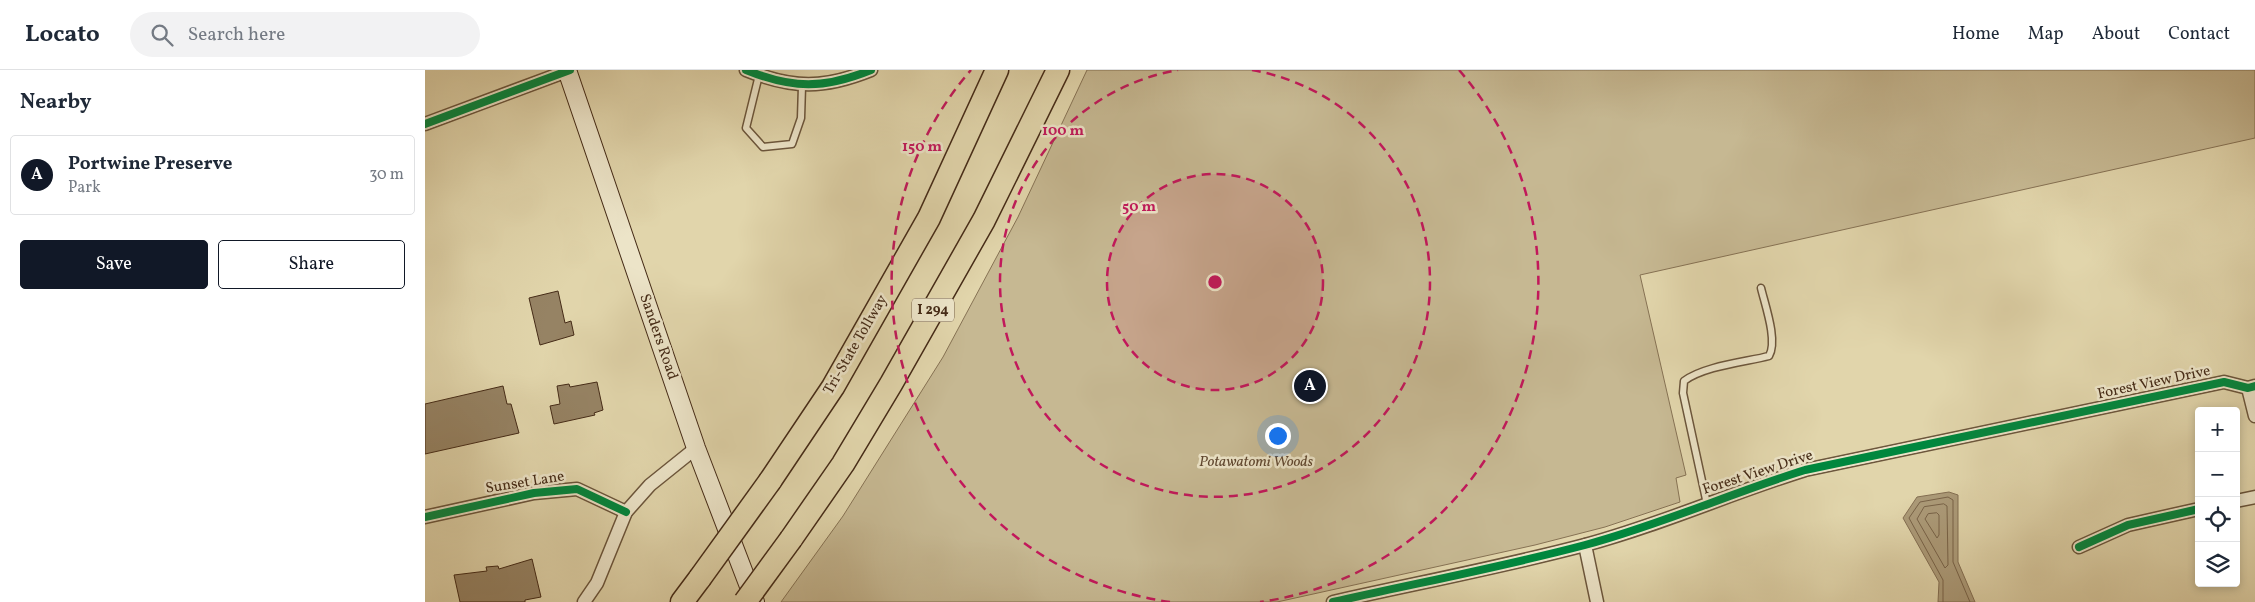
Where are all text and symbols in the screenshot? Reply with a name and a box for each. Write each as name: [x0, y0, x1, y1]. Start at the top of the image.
search box: [130, 12, 480, 57]
text: Locato: [25, 18, 100, 52]
icon: search: [148, 21, 176, 49]
text: Search here: [188, 22, 285, 48]
text: Home: [1952, 22, 2000, 47]
text: Map: [2028, 22, 2064, 47]
text: About: [2092, 22, 2140, 47]
text: Contact: [2168, 22, 2230, 47]
text: Nearby: [20, 88, 91, 117]
text: 100 m: [1042, 121, 1085, 142]
text: 150 m: [902, 137, 942, 158]
text: Portwine Preserve: [68, 151, 232, 177]
text: A: [31, 164, 43, 186]
text: 30 m: [369, 164, 404, 186]
text: Park: [68, 177, 101, 199]
text: 50 m: [1122, 197, 1156, 218]
button: Save: [20, 240, 208, 289]
button: Share: [218, 240, 405, 289]
centre of rings: [1206, 273, 1224, 291]
street label: Sanders Road: [633, 291, 683, 383]
street label: Tri-State Tollway: [819, 291, 893, 399]
road number: I 294: [912, 298, 954, 322]
street label: Forest View Drive: [2096, 361, 2212, 405]
pin: A: [1294, 367, 1326, 405]
map controls: [2195, 407, 2240, 587]
button: +: [2195, 407, 2240, 452]
your location: [1265, 423, 1291, 449]
street label: Forest View Drive: [1700, 445, 1816, 501]
park label: Potawatomi Woods: [1199, 452, 1314, 473]
button: −: [2195, 452, 2240, 497]
street label: Sunset Lane: [484, 466, 566, 500]
button: locate: [2195, 497, 2240, 542]
button: layers: [2195, 542, 2240, 587]

